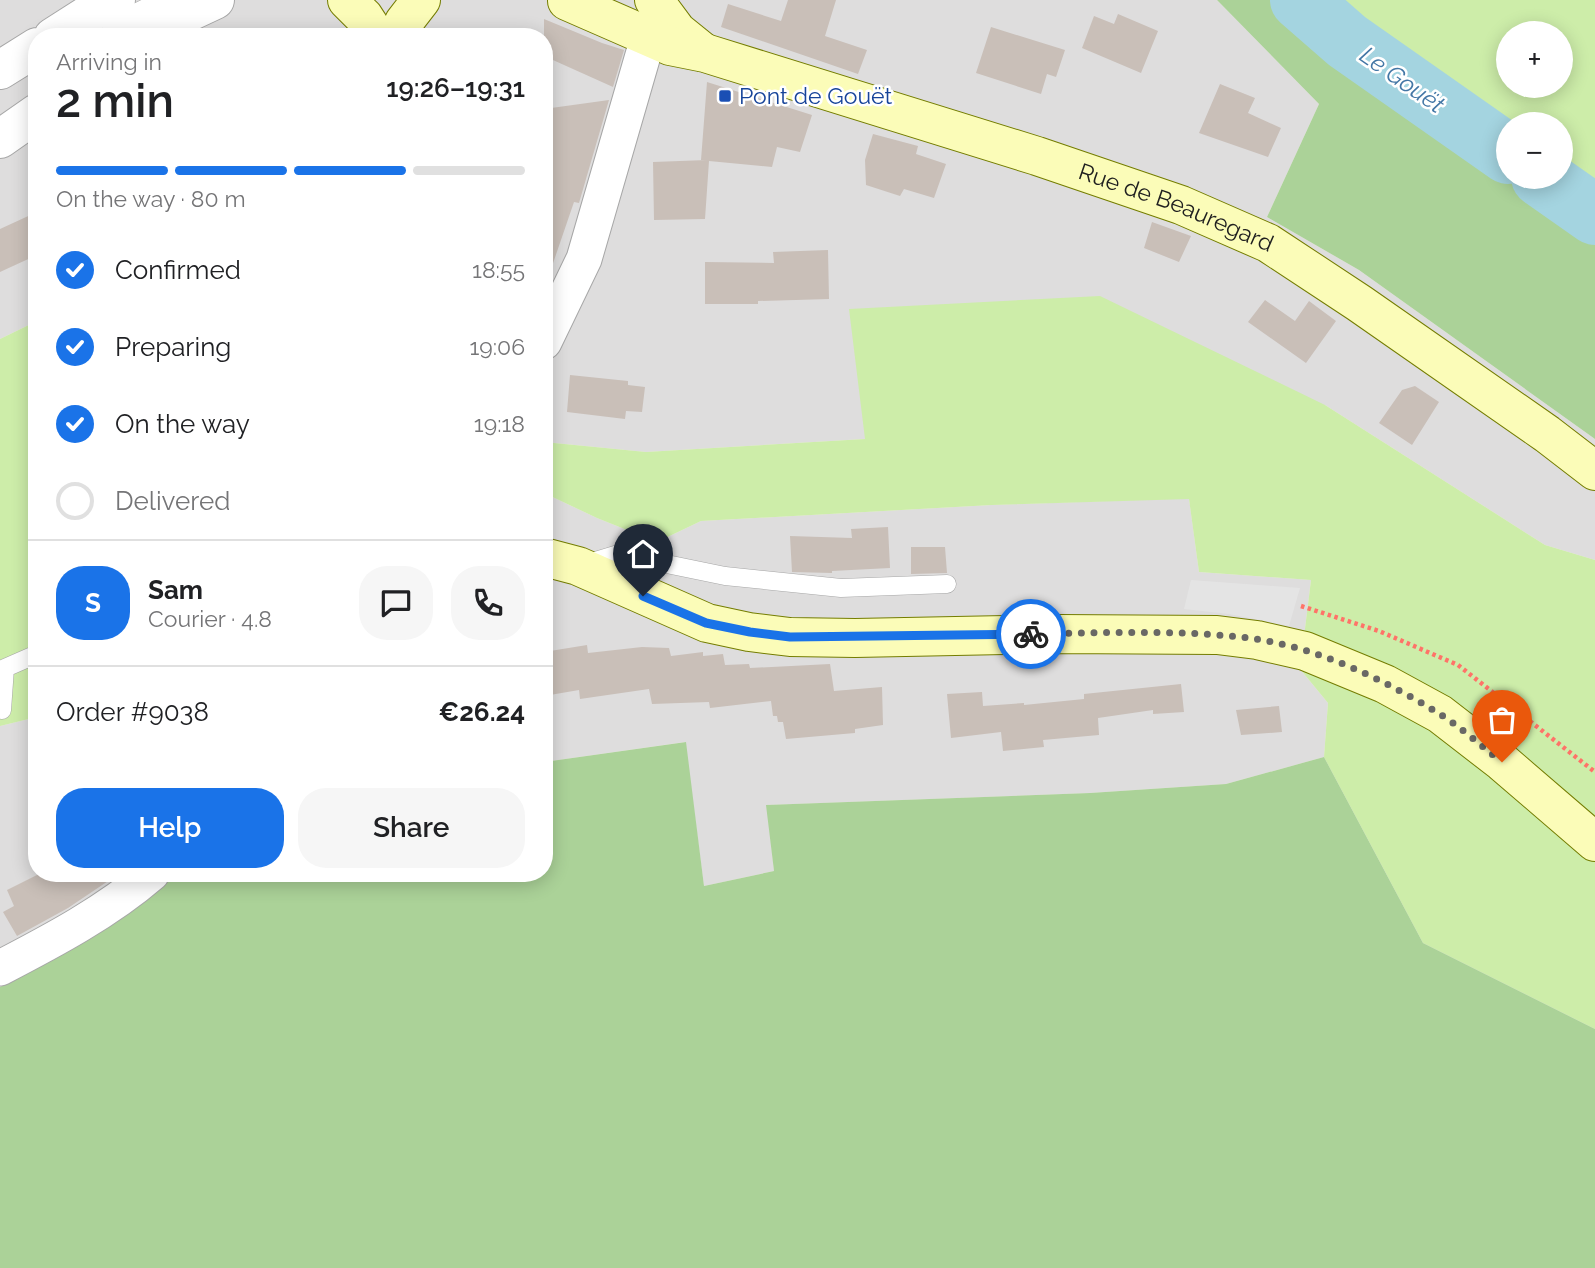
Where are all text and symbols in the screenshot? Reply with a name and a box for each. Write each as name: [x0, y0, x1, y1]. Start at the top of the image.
map controls: [1496, 21, 1573, 189]
button: +: [1496, 21, 1573, 98]
water label: Le Gouët: [1355, 40, 1450, 119]
text: Arriving in: [56, 48, 162, 75]
text: 19:26–19:31: [386, 73, 525, 103]
text: 2 min: [56, 74, 174, 128]
place label: Pont de Gouët: [739, 82, 893, 109]
marker: Pont de Gouët: [717, 88, 733, 104]
button: −: [1496, 112, 1573, 189]
street label: Rue de Beauregard: [1075, 157, 1278, 257]
text: On the way · 80 m: [56, 185, 246, 212]
icon: check: [56, 251, 94, 289]
text: Confirmed: [115, 255, 241, 285]
text: 18:55: [472, 256, 525, 283]
icon: check: [56, 328, 94, 366]
text: Preparing: [115, 332, 231, 362]
text: 19:06: [469, 333, 525, 360]
icon: check: [56, 405, 94, 443]
text: On the way: [115, 409, 250, 439]
text: 19:18: [474, 410, 525, 437]
text: Delivered: [115, 486, 230, 516]
pin: [613, 524, 673, 596]
icon: home: [624, 535, 662, 573]
button: chat: [359, 566, 433, 640]
button: phone: [451, 566, 525, 640]
text: Sam: [148, 575, 203, 605]
text: S: [85, 588, 101, 618]
courier: [996, 599, 1066, 669]
text: Courier · 4.8: [148, 605, 272, 632]
icon: bike: [1012, 615, 1050, 653]
pin: [1472, 690, 1532, 762]
text: Order #9038: [56, 697, 209, 727]
text: €26.24: [438, 697, 525, 727]
icon: bag: [1483, 701, 1521, 739]
button: Help: [56, 788, 284, 868]
button: Share: [298, 788, 525, 868]

